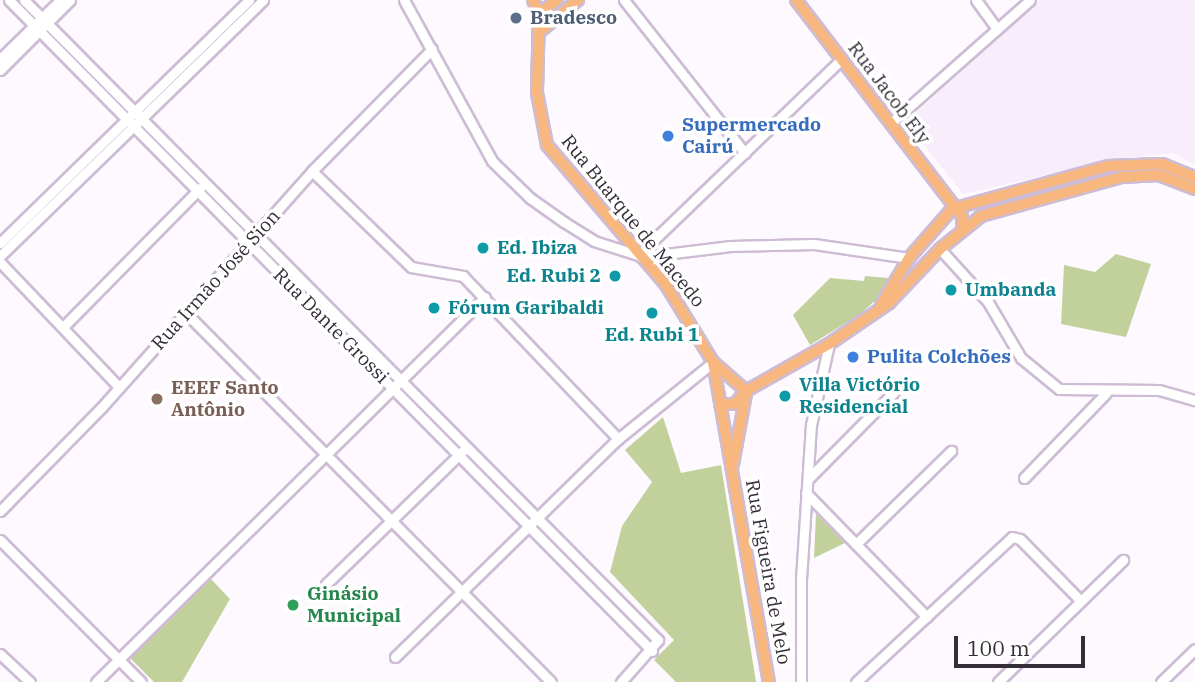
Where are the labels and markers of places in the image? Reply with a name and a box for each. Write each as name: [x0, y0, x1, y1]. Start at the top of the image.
place label: Bradesco: [530, 7, 617, 29]
marker: Bradesco: [508, 10, 524, 26]
place label: Supermercado Cairú: [682, 114, 821, 158]
marker: Supermercado Cairú: [660, 128, 676, 144]
place label: Ed. Ibiza: [497, 237, 577, 259]
marker: Ed. Ibiza: [475, 240, 491, 256]
place label: Ed. Rubi 2: [507, 265, 601, 287]
marker: Ed. Rubi 2: [607, 268, 623, 284]
place label: Umbanda: [965, 279, 1056, 301]
marker: Umbanda: [943, 282, 959, 298]
place label: Fórum Garibaldi: [448, 297, 604, 319]
marker: Fórum Garibaldi: [426, 300, 442, 316]
marker: Ed. Rubi 1: [644, 305, 660, 321]
place label: Ed. Rubi 1: [605, 324, 699, 346]
place label: Pulita Colchões: [867, 346, 1011, 368]
marker: Pulita Colchões: [845, 349, 861, 365]
place label: Villa Victório Residencial: [799, 374, 920, 418]
place label: EEEF Santo Antônio: [171, 377, 279, 421]
marker: Villa Victório Residencial: [777, 388, 793, 404]
marker: EEEF Santo Antônio: [149, 391, 165, 407]
place label: Ginásio Municipal: [307, 583, 401, 627]
marker: Ginásio Municipal: [285, 597, 301, 613]

